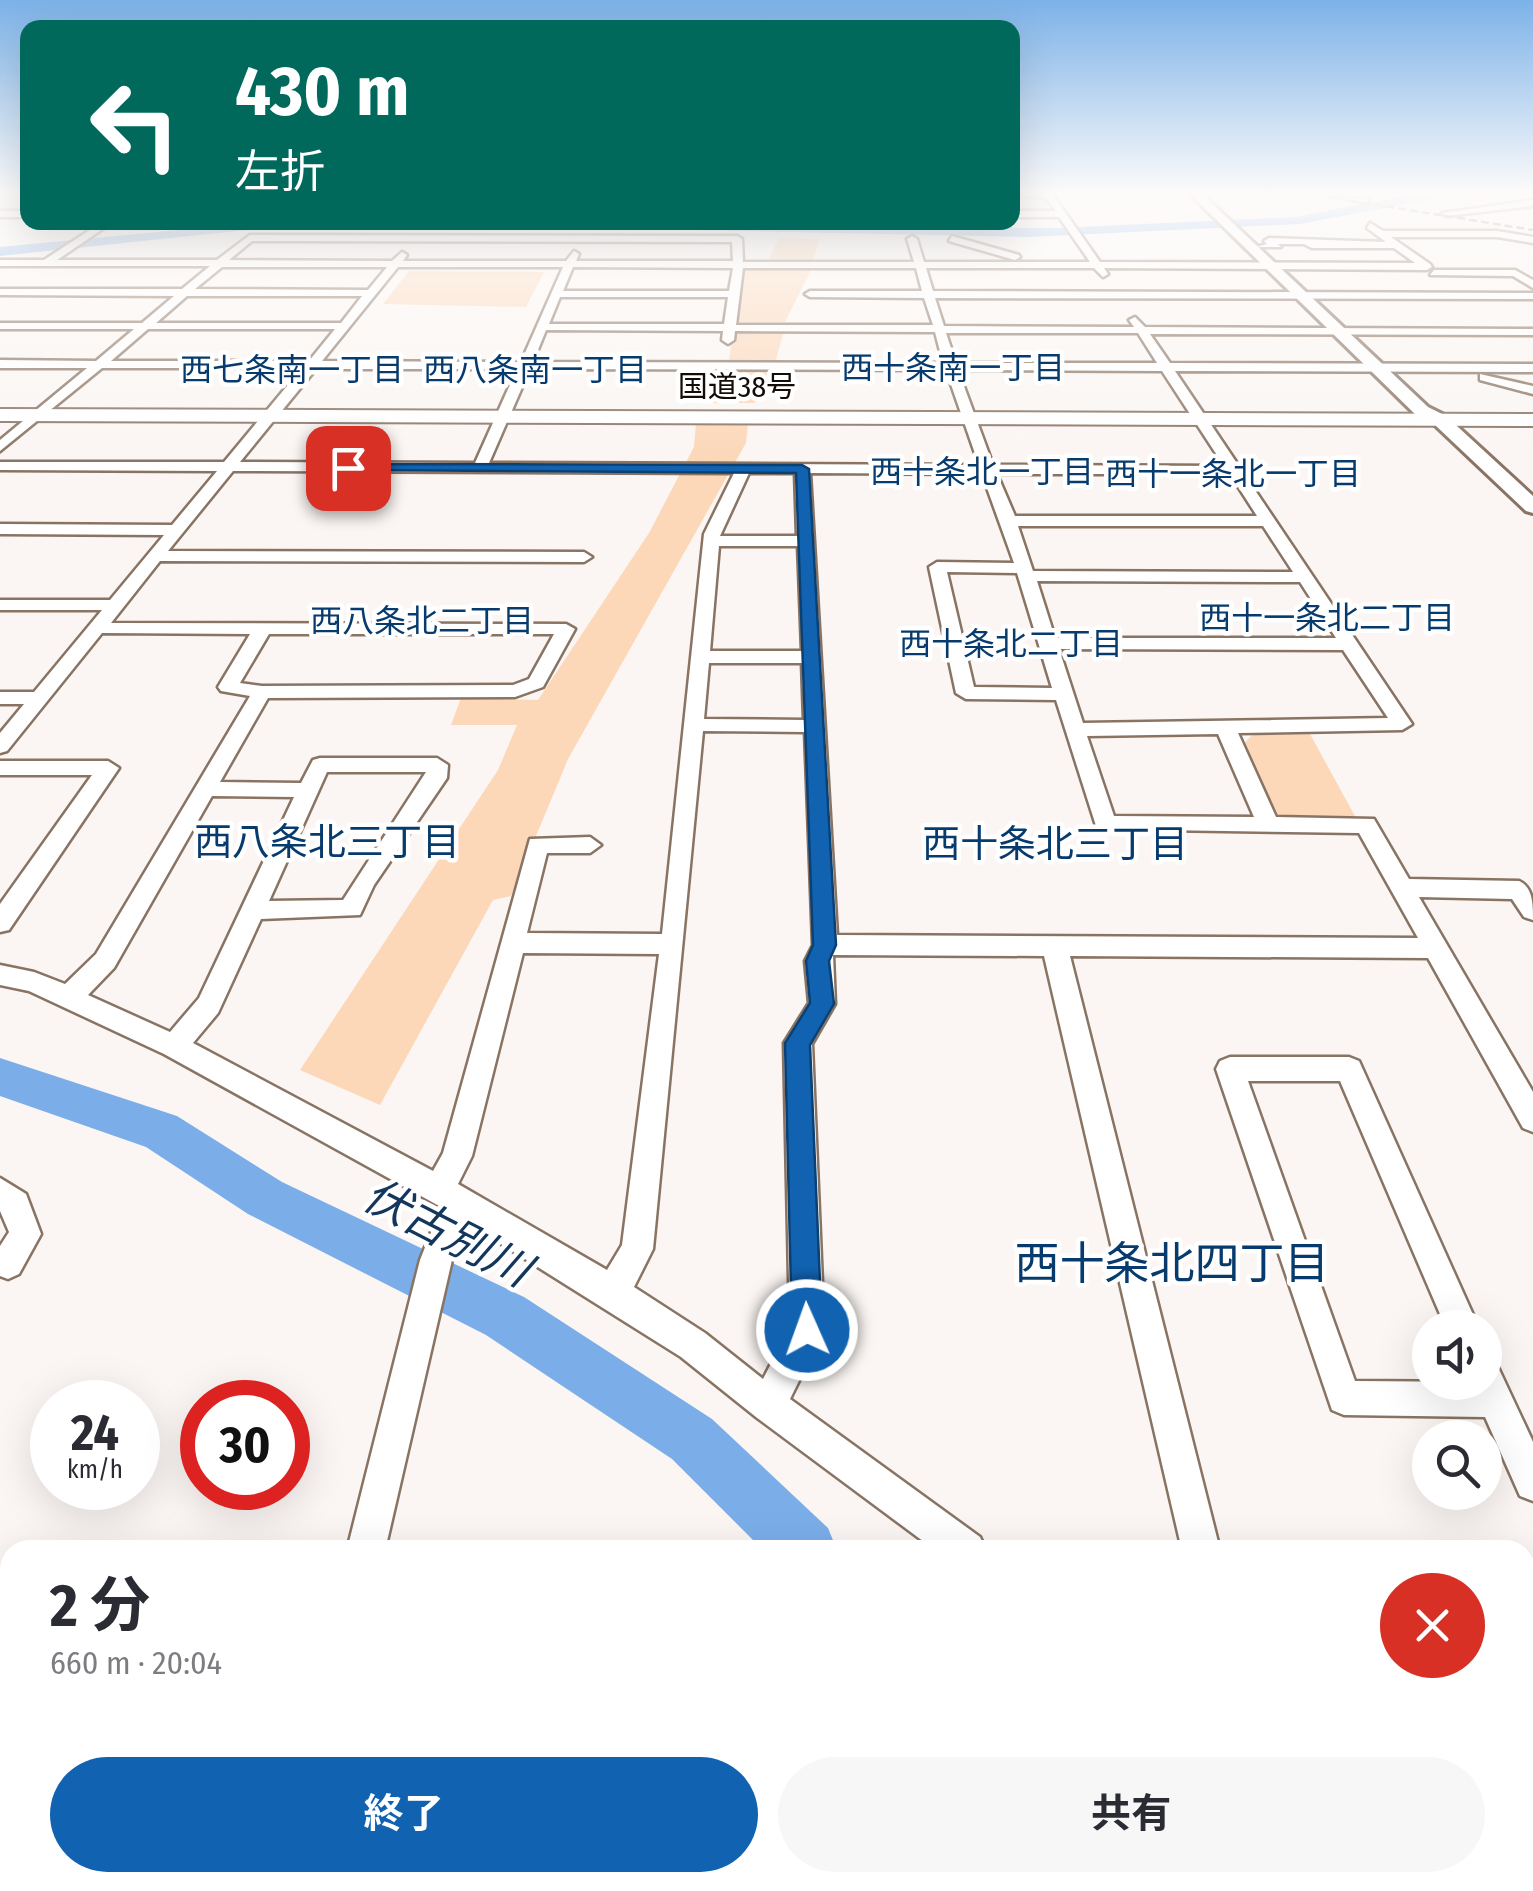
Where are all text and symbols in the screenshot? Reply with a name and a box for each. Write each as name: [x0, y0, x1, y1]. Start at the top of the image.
text: 430 m: [235, 50, 410, 134]
icon: left: [70, 60, 200, 190]
text: 左折: [235, 145, 325, 199]
district label: 西十条南一丁目: [841, 349, 1065, 387]
district label: 西七条南一丁目: [180, 351, 404, 389]
district label: 西八条南一丁目: [423, 351, 647, 389]
street label: 国道38号: [678, 369, 796, 405]
pin: [306, 426, 391, 511]
icon: arrive: [321, 441, 376, 496]
district label: 西十条北一丁目: [870, 453, 1094, 491]
district label: 西十一条北一丁目: [1105, 455, 1361, 493]
district label: 西十一条北二丁目: [1199, 599, 1455, 637]
district label: 西八条北二丁目: [310, 602, 534, 640]
district label: 西十条北二丁目: [899, 625, 1123, 663]
district label: 西八条北三丁目: [194, 819, 460, 865]
district label: 西十条北三丁目: [922, 821, 1188, 867]
water label: 伏古別川: [355, 1168, 543, 1300]
district label: 西十条北四丁目: [1014, 1237, 1330, 1291]
position arrow: [755, 1278, 859, 1382]
map controls: [1412, 1310, 1502, 1510]
button: sound: [1412, 1310, 1502, 1400]
speed limit sign: 30: [180, 1380, 310, 1510]
text: 24: [71, 1403, 119, 1463]
button: search: [1412, 1420, 1502, 1510]
text: km/h: [67, 1455, 123, 1485]
text: 2 分: [50, 1570, 150, 1642]
button: close: [1380, 1573, 1485, 1678]
text: 660 m · 20:04: [50, 1644, 222, 1682]
button: 終了: [50, 1757, 758, 1872]
button: 共有: [778, 1757, 1485, 1872]

